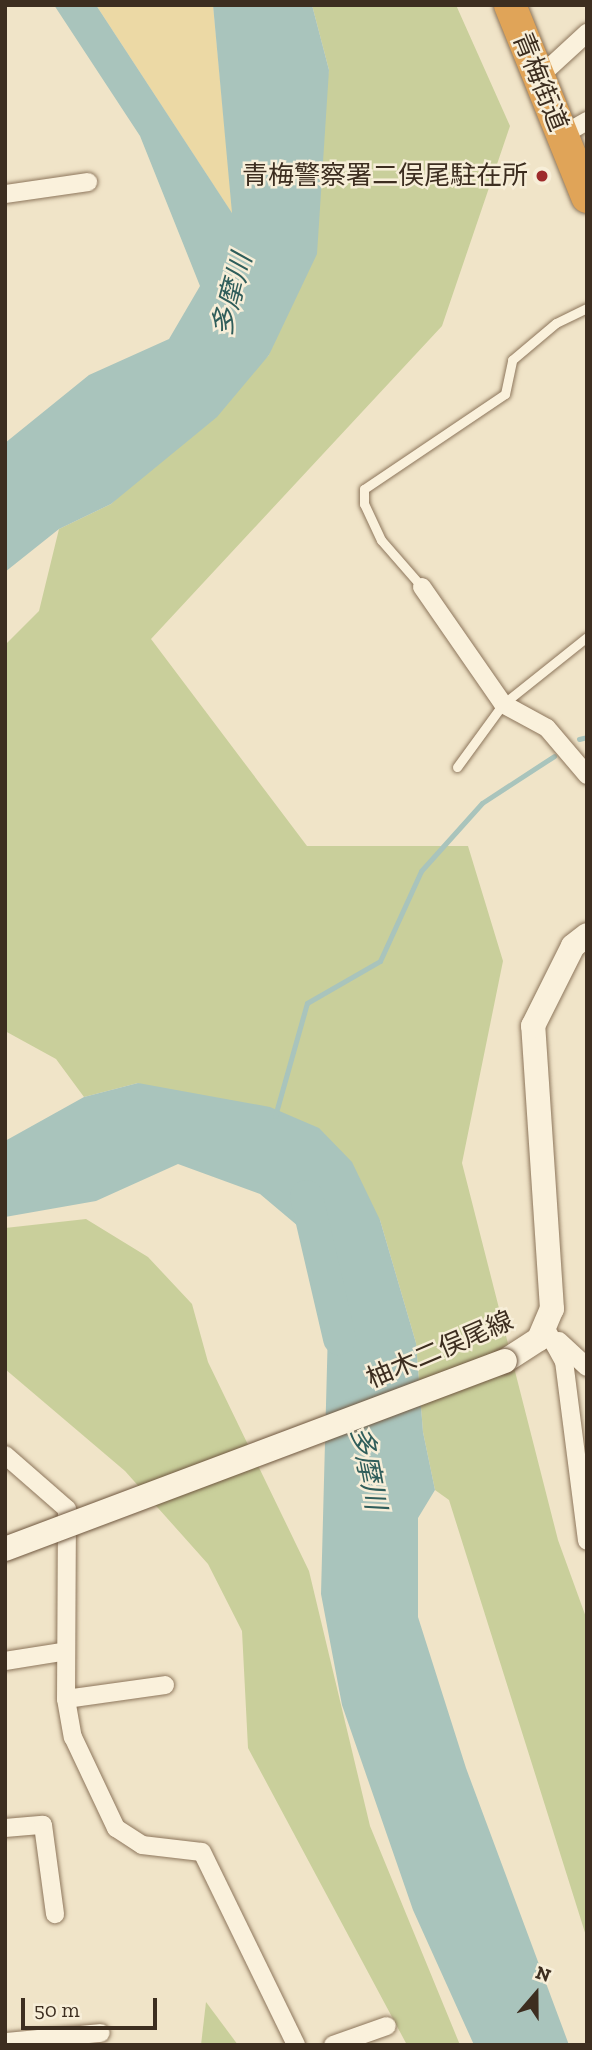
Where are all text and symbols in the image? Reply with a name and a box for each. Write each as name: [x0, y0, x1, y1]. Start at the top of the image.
street label: 青梅街道: [506, 28, 574, 136]
place label: 青梅警察署二俣尾駐在所: [242, 160, 528, 192]
marker: 青梅警察署二俣尾駐在所: [534, 168, 550, 184]
water label: 多摩川: [205, 250, 259, 340]
street label: 柚木二俣尾線: [362, 1305, 518, 1395]
water label: 多摩川: [343, 1424, 393, 1512]
north arrow: [501, 1959, 571, 2029]
text: N: [533, 1961, 554, 1987]
scale bar: [24, 1983, 161, 2027]
text: 50 m: [34, 1997, 80, 2022]

